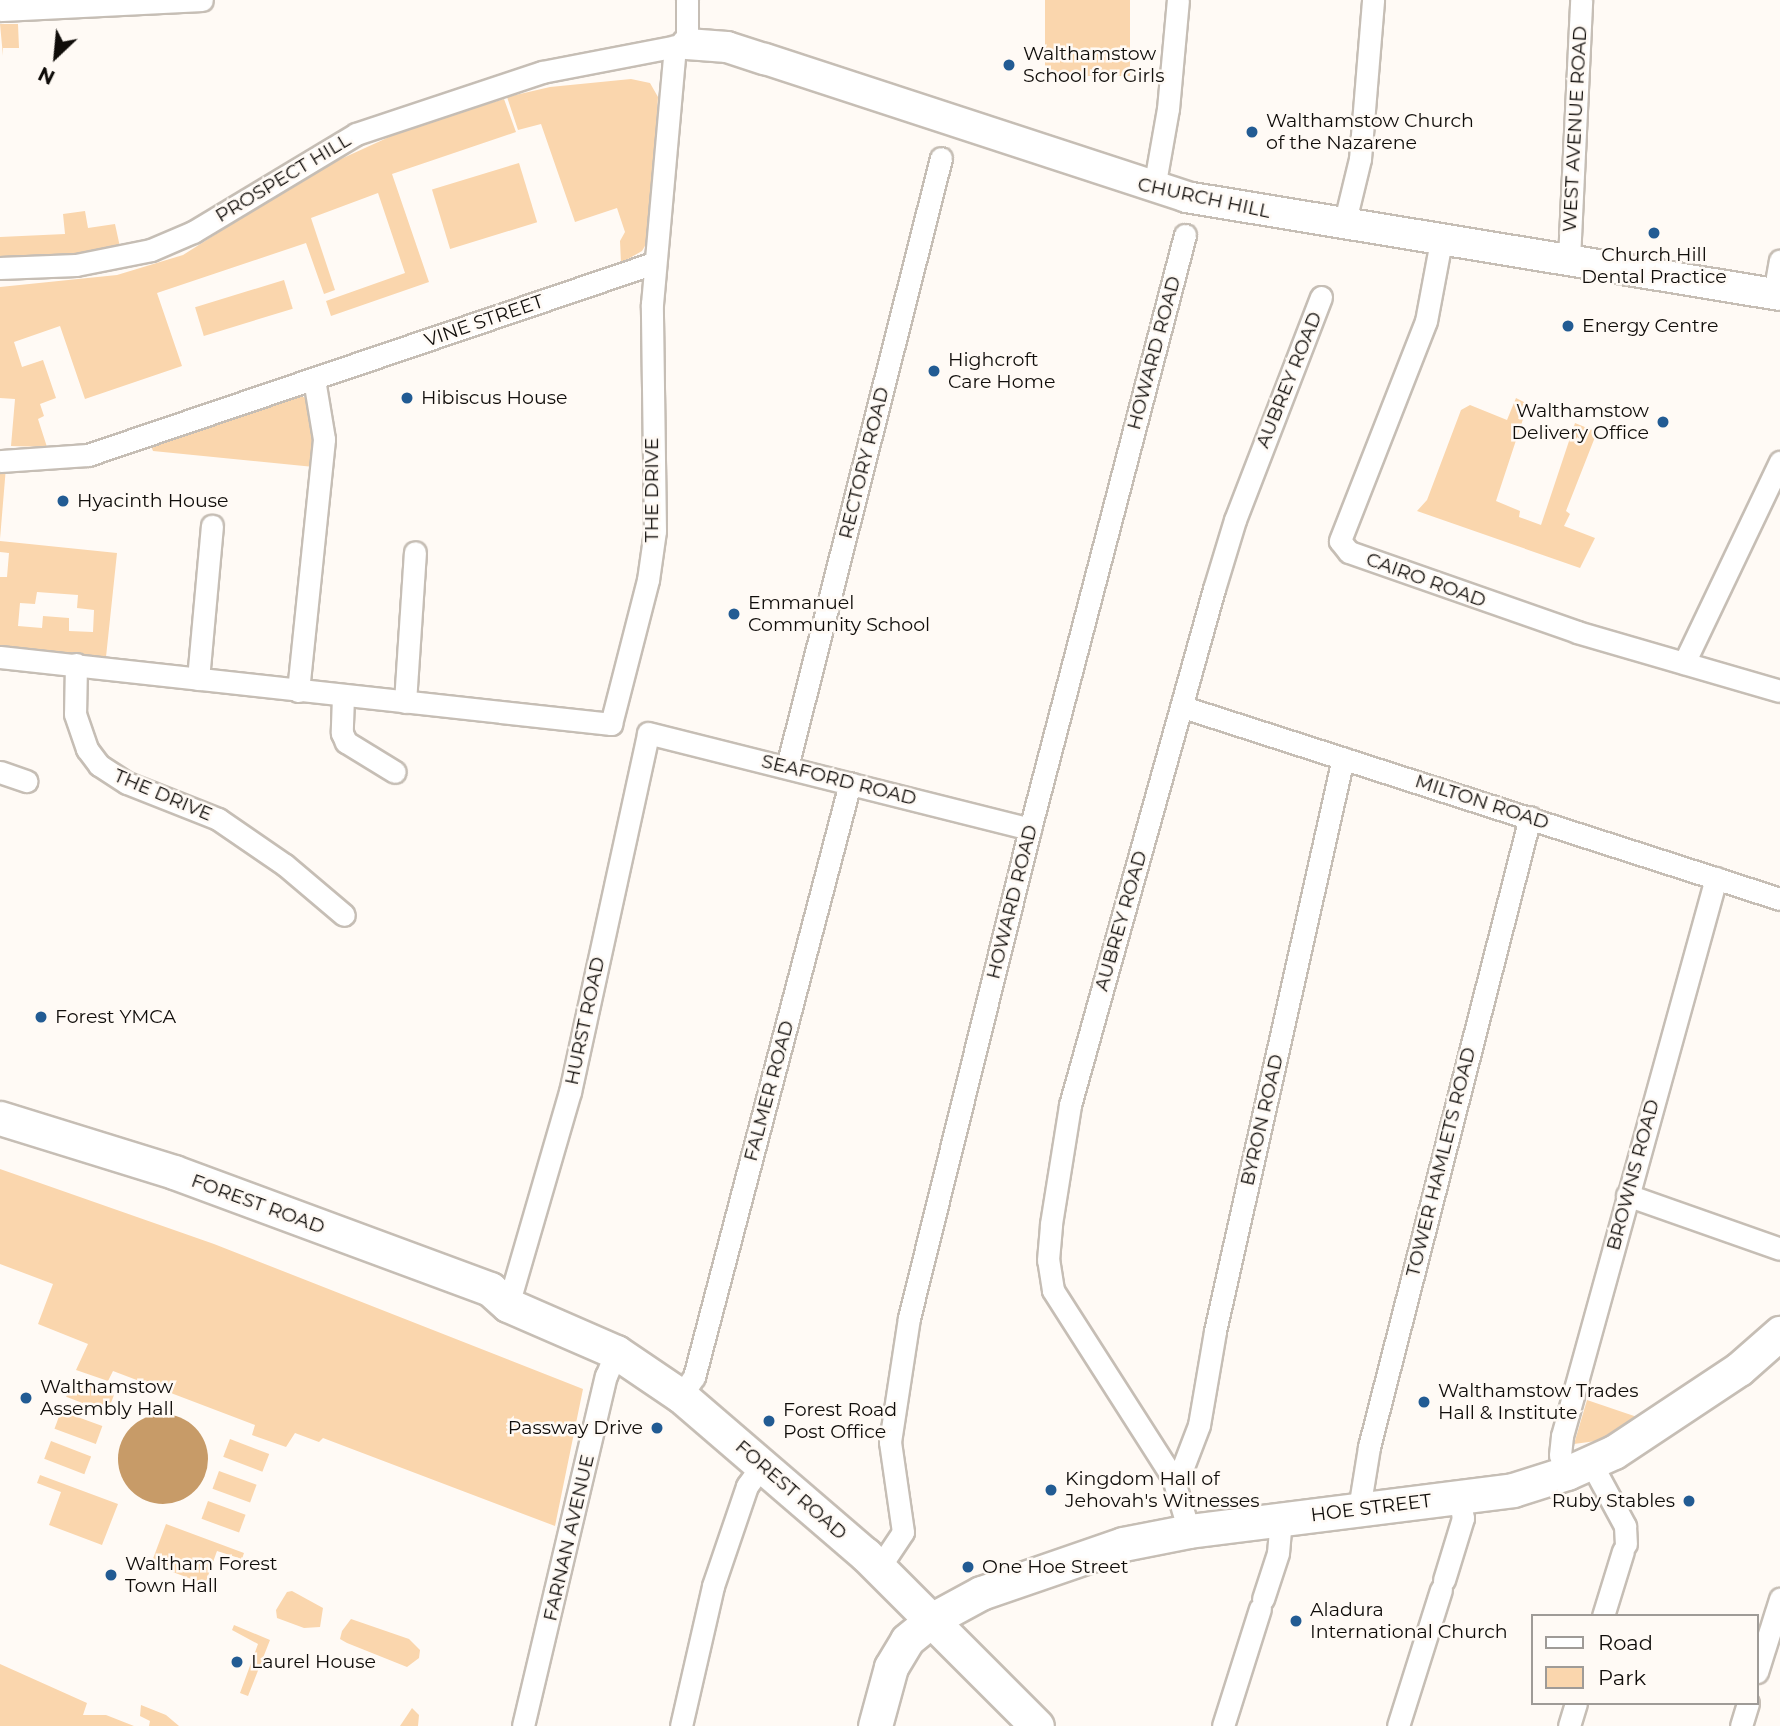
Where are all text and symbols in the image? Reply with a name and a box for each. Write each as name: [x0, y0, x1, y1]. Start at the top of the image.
north arrow: [21, 21, 91, 91]
street label: WEST AVENUE ROAD: [1558, 25, 1592, 233]
place label: Walthamstow School for Girls: [1023, 43, 1164, 87]
marker: Walthamstow School for Girls: [1001, 57, 1017, 73]
text: N: [35, 62, 59, 89]
place label: Walthamstow Church of the Nazarene: [1266, 110, 1474, 154]
marker: Walthamstow Church of the Nazarene: [1244, 124, 1260, 140]
street label: PROSPECT HILL: [211, 129, 355, 227]
street label: CHURCH HILL: [1136, 173, 1272, 223]
marker: Church Hill Dental Practice: [1646, 225, 1662, 241]
place label: Church Hill Dental Practice: [1581, 244, 1727, 288]
street label: HOWARD ROAD: [1123, 274, 1185, 432]
street label: VINE STREET: [422, 290, 546, 352]
street label: AUBREY ROAD: [1251, 309, 1327, 451]
place label: Energy Centre: [1582, 315, 1719, 337]
marker: Energy Centre: [1560, 318, 1576, 334]
place label: Highcroft Care Home: [948, 349, 1055, 393]
marker: Highcroft Care Home: [926, 363, 942, 379]
street label: RECTORY ROAD: [834, 385, 894, 541]
place label: Hibiscus House: [421, 387, 567, 409]
marker: Hibiscus House: [399, 390, 415, 406]
place label: Walthamstow Delivery Office: [1511, 400, 1649, 444]
marker: Walthamstow Delivery Office: [1655, 414, 1671, 430]
street label: THE DRIVE: [641, 438, 663, 542]
place label: Hyacinth House: [77, 490, 229, 512]
marker: Hyacinth House: [55, 493, 71, 509]
street label: CAIRO ROAD: [1363, 548, 1489, 612]
place label: Emmanuel Community School: [748, 592, 930, 636]
marker: Emmanuel Community School: [726, 606, 742, 622]
street label: SEAFORD ROAD: [759, 750, 919, 810]
street label: THE DRIVE: [110, 764, 216, 826]
street label: MILTON ROAD: [1412, 770, 1552, 834]
street label: HOWARD ROAD: [982, 822, 1042, 982]
street label: AUBREY ROAD: [1090, 848, 1152, 994]
street label: HURST ROAD: [560, 955, 610, 1087]
place label: Forest YMCA: [55, 1006, 176, 1028]
marker: Forest YMCA: [33, 1009, 49, 1025]
street label: FALMER ROAD: [739, 1018, 799, 1164]
street label: TOWER HAMLETS ROAD: [1401, 1045, 1481, 1279]
street label: BYRON ROAD: [1236, 1052, 1288, 1188]
street label: BROWNS ROAD: [1602, 1097, 1664, 1253]
street label: FOREST ROAD: [188, 1169, 328, 1239]
place label: Walthamstow Assembly Hall: [40, 1376, 174, 1420]
place label: Walthamstow Trades Hall & Institute: [1438, 1380, 1638, 1424]
marker: Walthamstow Assembly Hall: [18, 1390, 34, 1406]
marker: Walthamstow Trades Hall & Institute: [1416, 1394, 1432, 1410]
place label: Forest Road Post Office: [783, 1399, 897, 1443]
marker: Forest Road Post Office: [761, 1413, 777, 1429]
place label: Passway Drive: [508, 1417, 643, 1439]
marker: Passway Drive: [649, 1420, 665, 1436]
street label: FOREST ROAD: [731, 1435, 851, 1545]
street label: FARNAN AVENUE: [539, 1453, 599, 1623]
place label: Kingdom Hall of Jehovah's Witnesses: [1065, 1468, 1260, 1512]
marker: Kingdom Hall of Jehovah's Witnesses: [1043, 1482, 1059, 1498]
street label: HOE STREET: [1309, 1489, 1433, 1527]
place label: Ruby Stables: [1552, 1490, 1675, 1512]
marker: Ruby Stables: [1681, 1493, 1697, 1509]
place label: Waltham Forest Town Hall: [125, 1553, 278, 1597]
place label: One Hoe Street: [982, 1556, 1128, 1578]
marker: One Hoe Street: [960, 1559, 976, 1575]
marker: Waltham Forest Town Hall: [103, 1567, 119, 1583]
place label: Aladura International Church: [1310, 1599, 1508, 1643]
marker: Aladura International Church: [1288, 1613, 1304, 1629]
legend: [1532, 1614, 1759, 1705]
text: Road: [1598, 1630, 1653, 1655]
place label: Laurel House: [251, 1651, 376, 1673]
marker: Laurel House: [229, 1654, 245, 1670]
text: Park: [1598, 1665, 1646, 1690]

